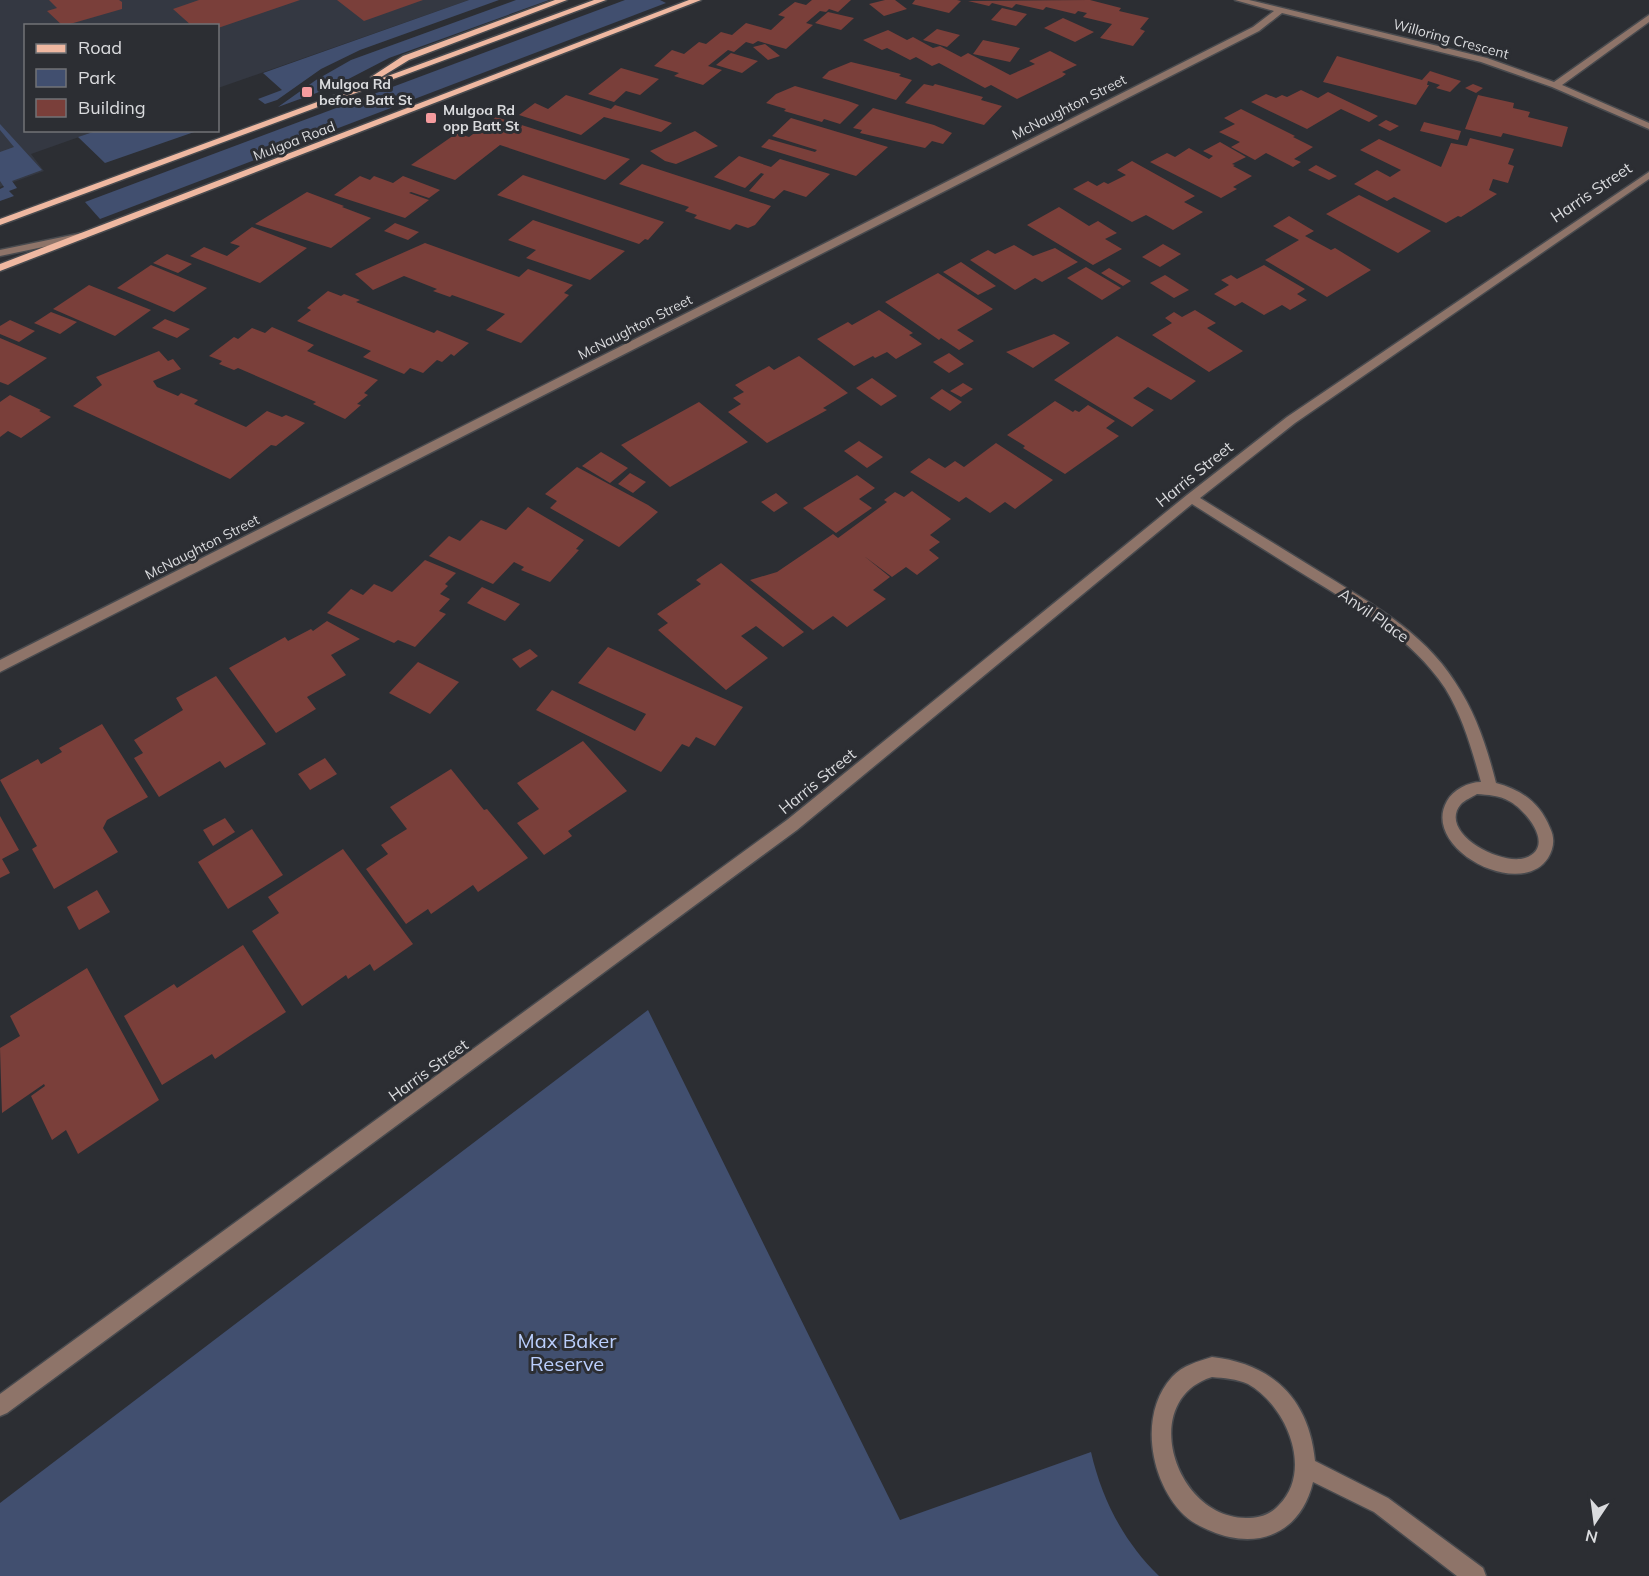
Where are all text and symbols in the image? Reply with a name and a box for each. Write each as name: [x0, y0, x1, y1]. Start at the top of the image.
street label: Willoring Crescent: [1391, 15, 1511, 63]
legend: [24, 24, 219, 132]
text: Road: [78, 36, 122, 59]
text: Park: [78, 66, 117, 89]
street label: McNaughton Street: [1009, 70, 1129, 144]
place label: Mulgoa Rd before Batt St: [319, 75, 413, 109]
marker: Mulgoa Rd before Batt St: [300, 85, 314, 99]
text: Building: [78, 96, 146, 119]
place label: Mulgoa Rd opp Batt St: [443, 101, 520, 135]
marker: Mulgoa Rd opp Batt St: [424, 111, 438, 125]
street label: Mulgoa Road: [251, 117, 337, 165]
street label: Harris Street: [1547, 157, 1636, 226]
street label: McNaughton Street: [575, 290, 695, 364]
street label: Harris Street: [1151, 437, 1237, 511]
street label: McNaughton Street: [142, 510, 262, 584]
street label: Anvil Place: [1335, 583, 1413, 647]
street label: Harris Street: [774, 744, 860, 818]
street label: Harris Street: [384, 1034, 472, 1106]
park label: Max Baker Reserve: [518, 1328, 617, 1376]
north arrow: [1565, 1492, 1625, 1552]
text: N: [1583, 1526, 1600, 1548]

